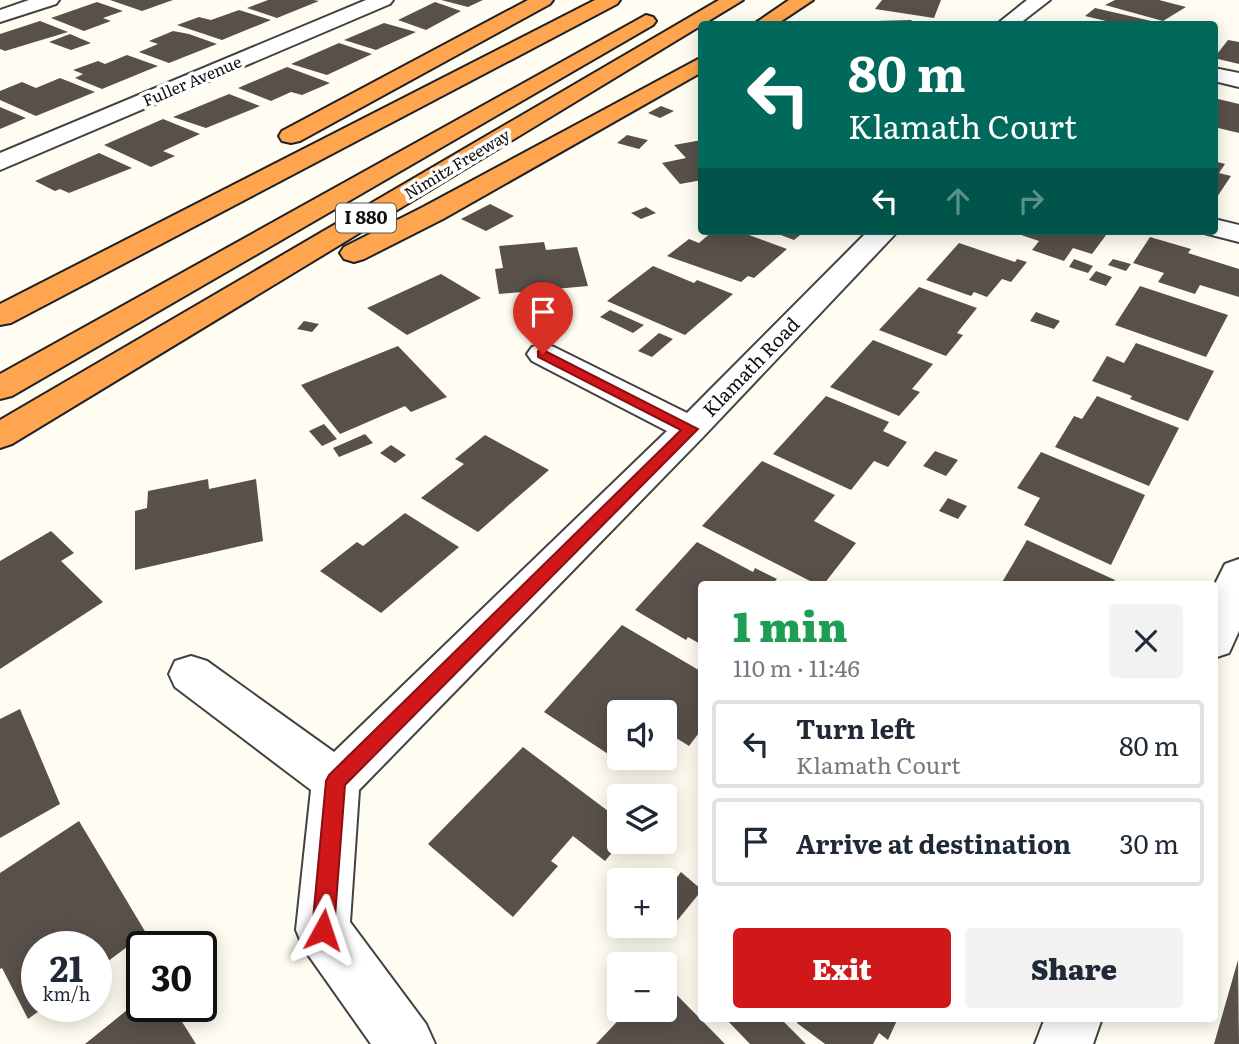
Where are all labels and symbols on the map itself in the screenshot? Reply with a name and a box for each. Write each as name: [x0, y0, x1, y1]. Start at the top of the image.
street label: Fuller Avenue: [138, 48, 245, 112]
street label: Nimitz Freeway: [399, 122, 515, 204]
road number: I 880: [336, 204, 396, 232]
pin: [513, 282, 573, 354]
street label: Klamath Road: [695, 310, 805, 422]
position arrow: [286, 893, 360, 967]
speed limit sign: 30: [126, 931, 217, 1022]

